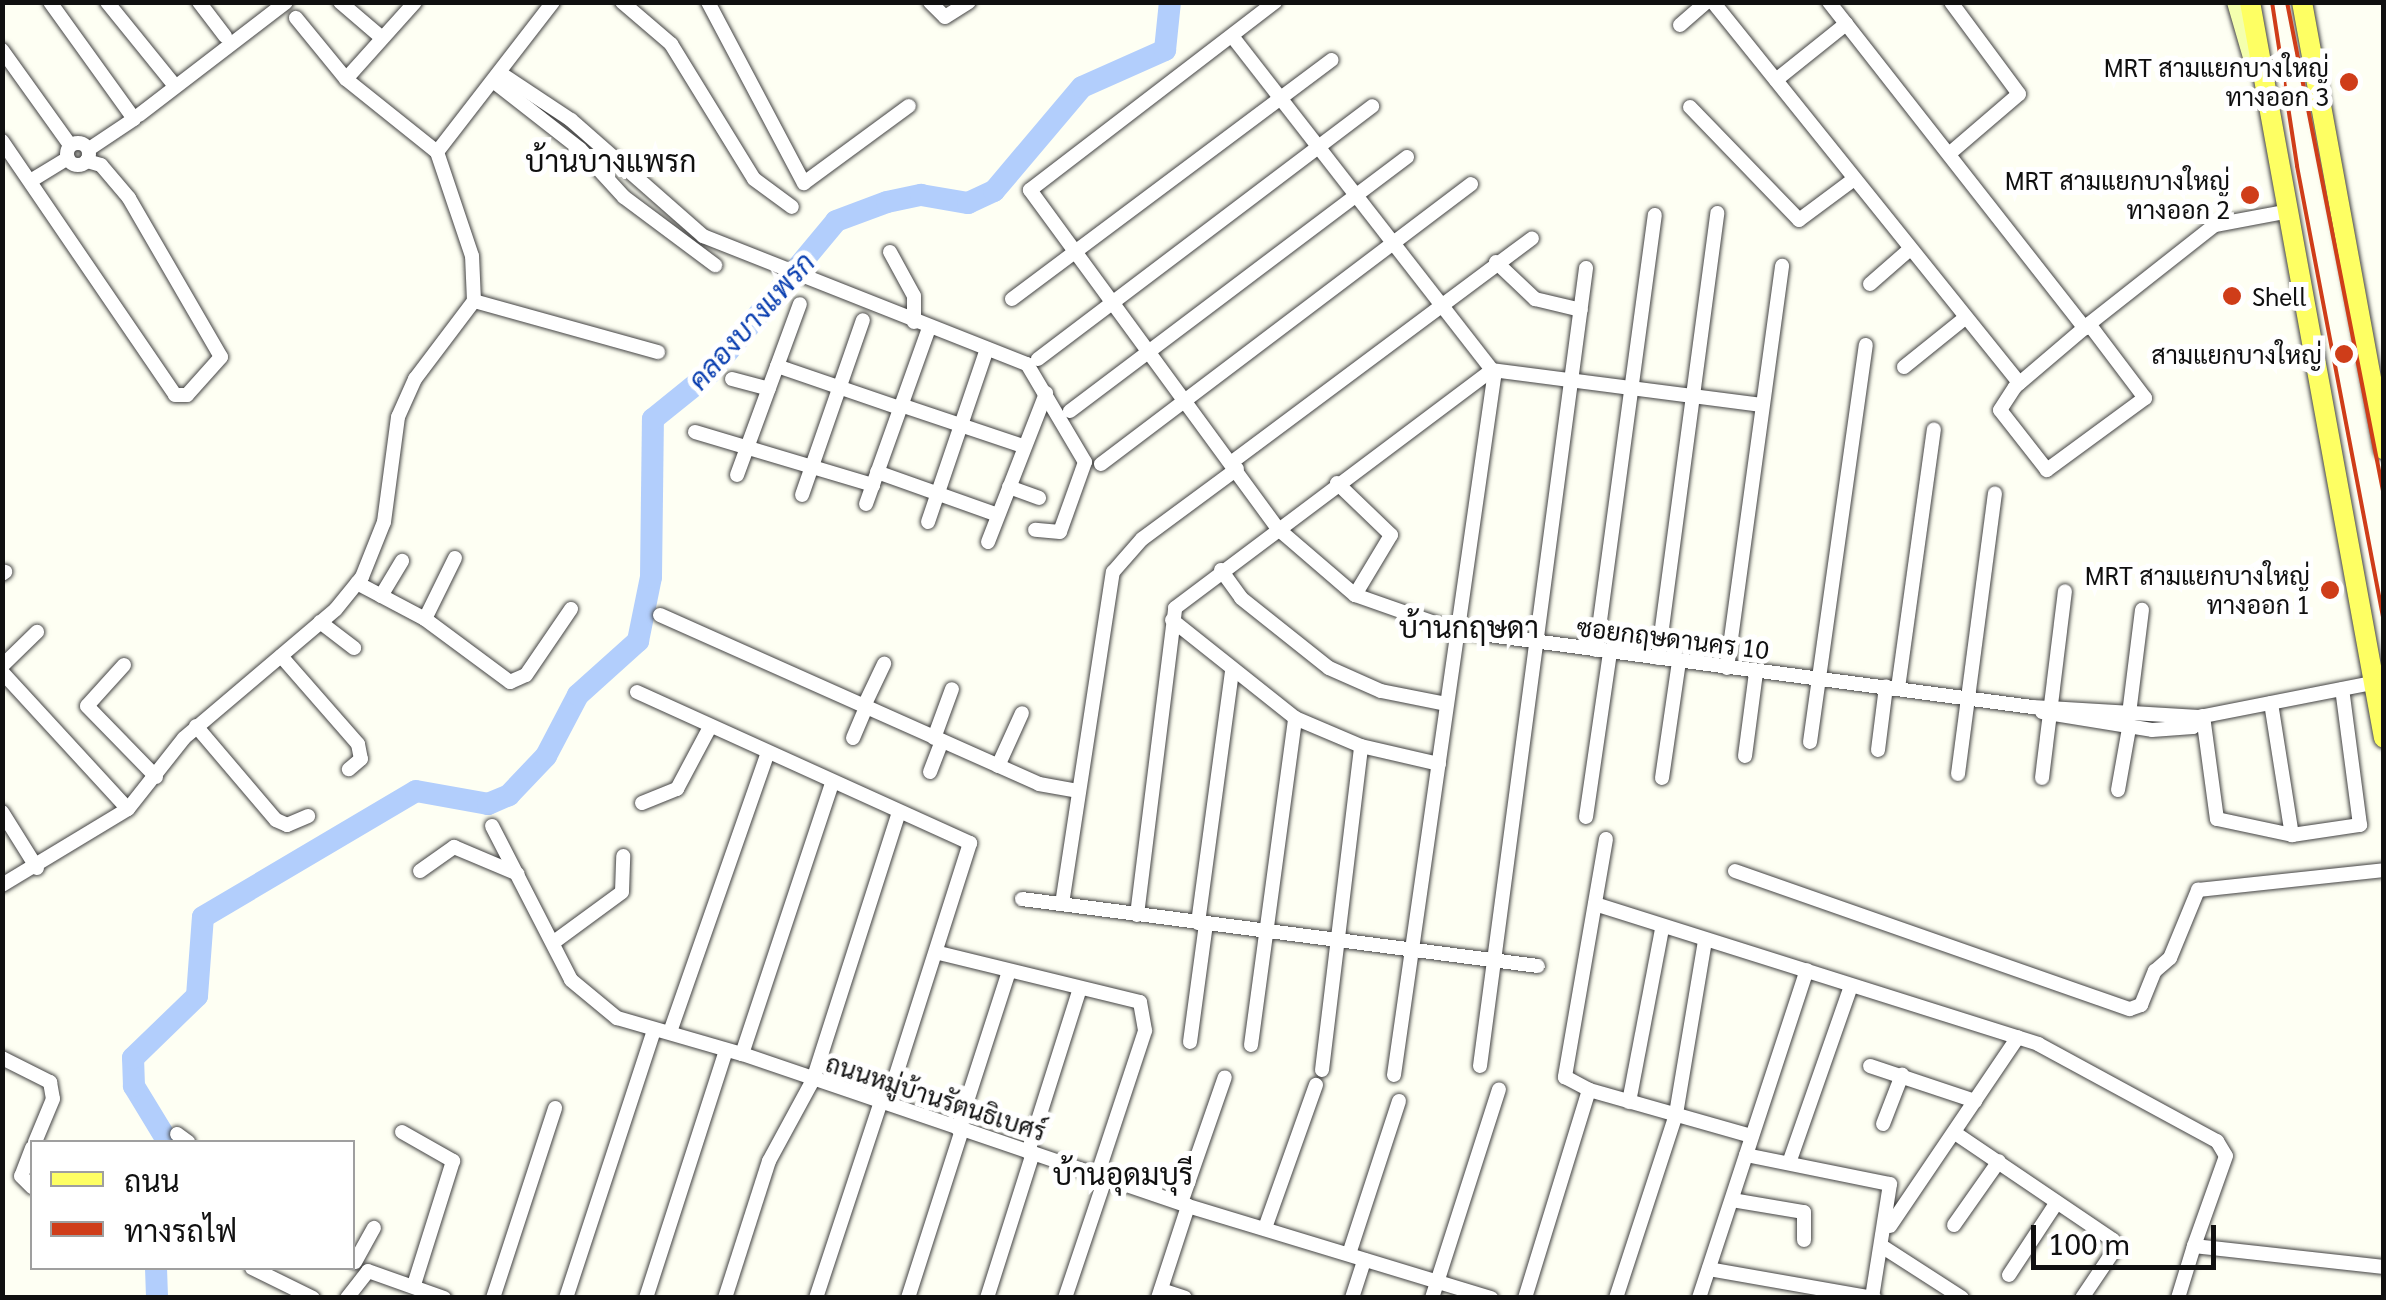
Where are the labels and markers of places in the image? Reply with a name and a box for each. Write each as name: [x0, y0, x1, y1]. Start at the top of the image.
place label: MRT สามแยกบางใหญ่ ทางออก 3: [2104, 53, 2329, 112]
marker: MRT สามแยกบางใหญ่ ทางออก 3: [2338, 71, 2360, 93]
place label: MRT สามแยกบางใหญ่ ทางออก 2: [2005, 166, 2230, 225]
marker: MRT สามแยกบางใหญ่ ทางออก 2: [2239, 184, 2261, 206]
place label: Shell: [2252, 281, 2307, 311]
marker: Shell: [2221, 285, 2243, 307]
place label: สามแยกบางใหญ่: [2151, 339, 2322, 369]
marker: สามแยกบางใหญ่: [2331, 341, 2357, 367]
place label: MRT สามแยกบางใหญ่ ทางออก 1: [2085, 561, 2310, 620]
marker: MRT สามแยกบางใหญ่ ทางออก 1: [2319, 579, 2341, 601]

